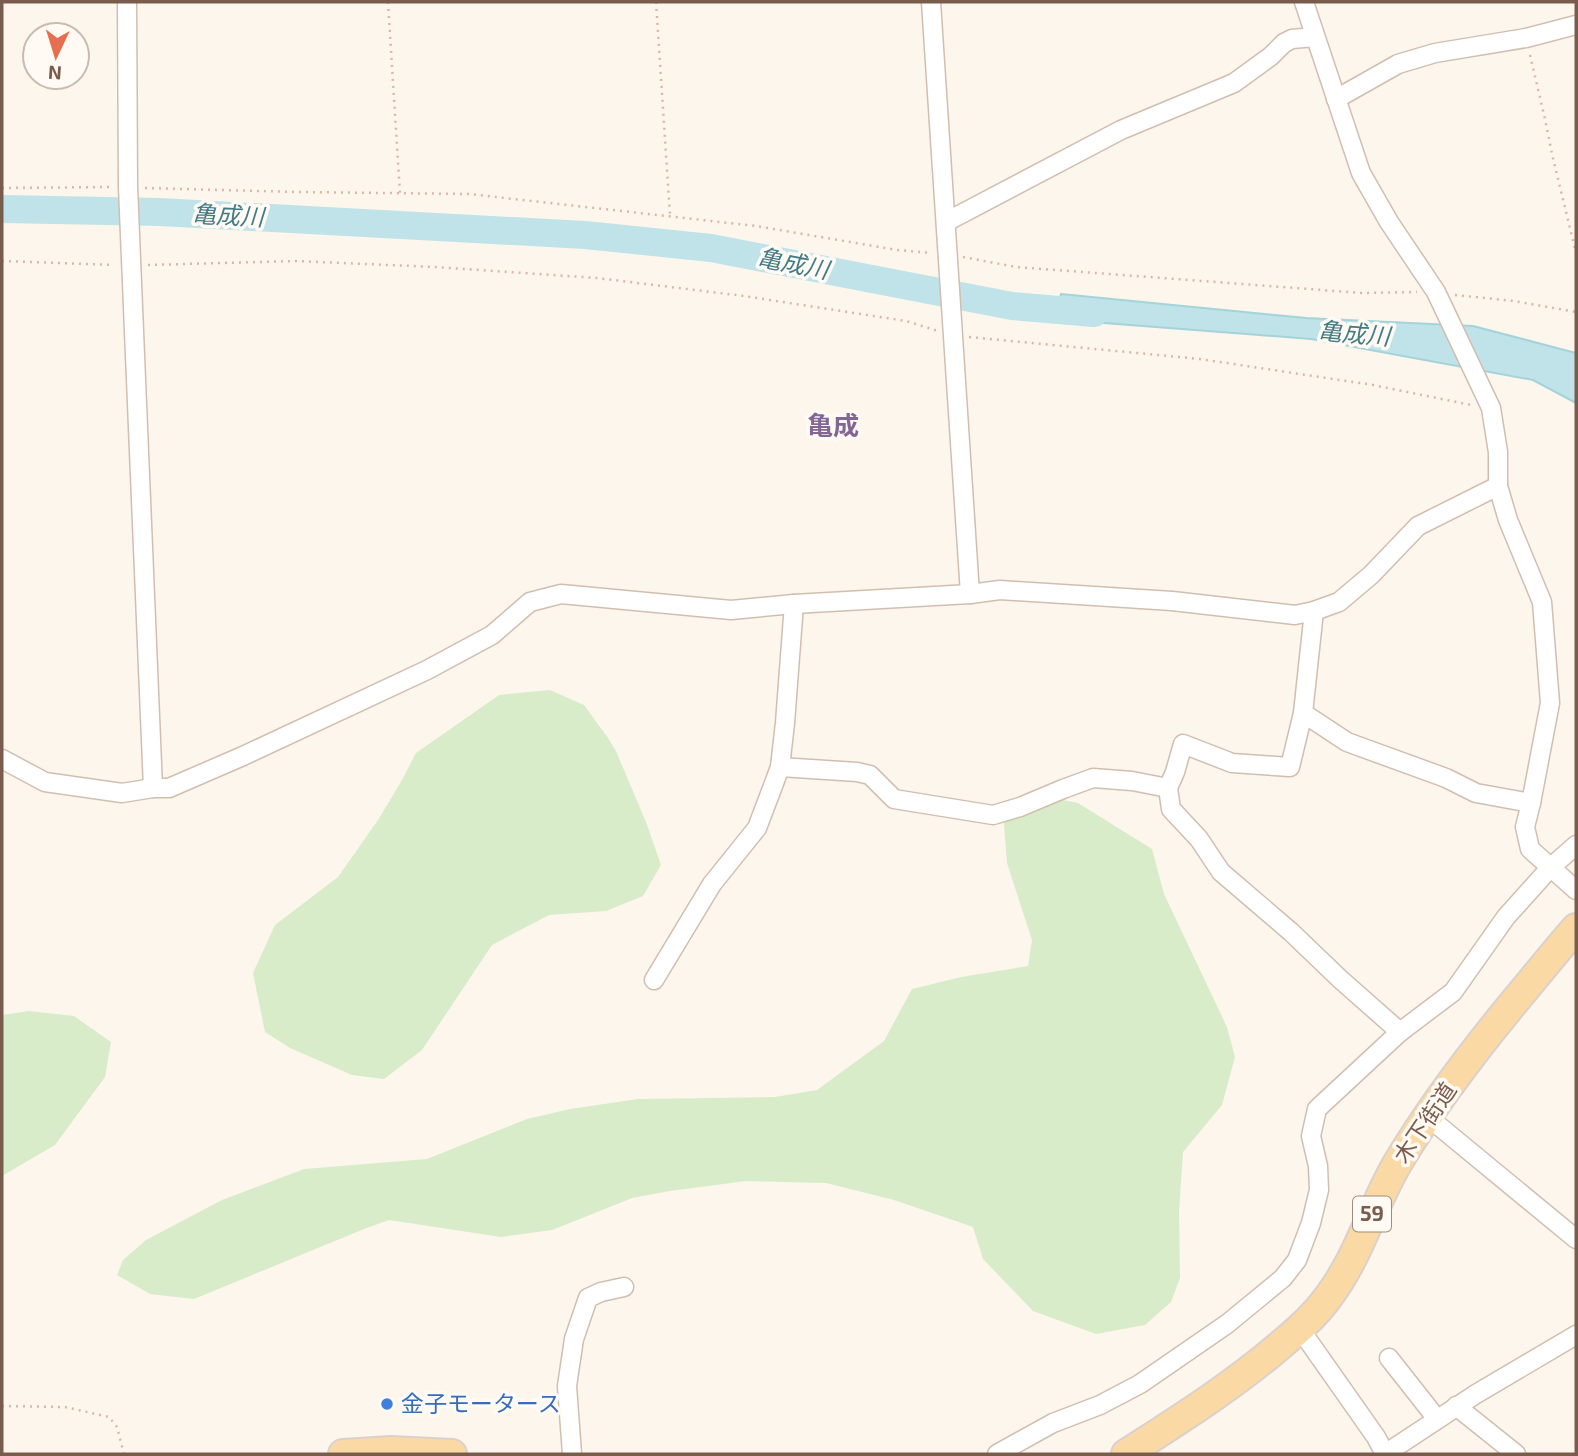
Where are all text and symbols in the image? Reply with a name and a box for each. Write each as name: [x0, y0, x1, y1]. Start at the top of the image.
north arrow: [21, 21, 91, 91]
text: N: [47, 62, 62, 85]
water label: 亀成川: [191, 198, 268, 231]
water label: 亀成川: [755, 241, 834, 284]
water label: 亀成川: [1317, 315, 1394, 350]
district label: 亀成: [807, 409, 859, 440]
street label: 木下街道: [1387, 1076, 1462, 1168]
road number: 59: [1353, 1196, 1391, 1232]
place label: 金子モータース: [401, 1389, 561, 1417]
marker: 金子モータース: [379, 1396, 395, 1412]

